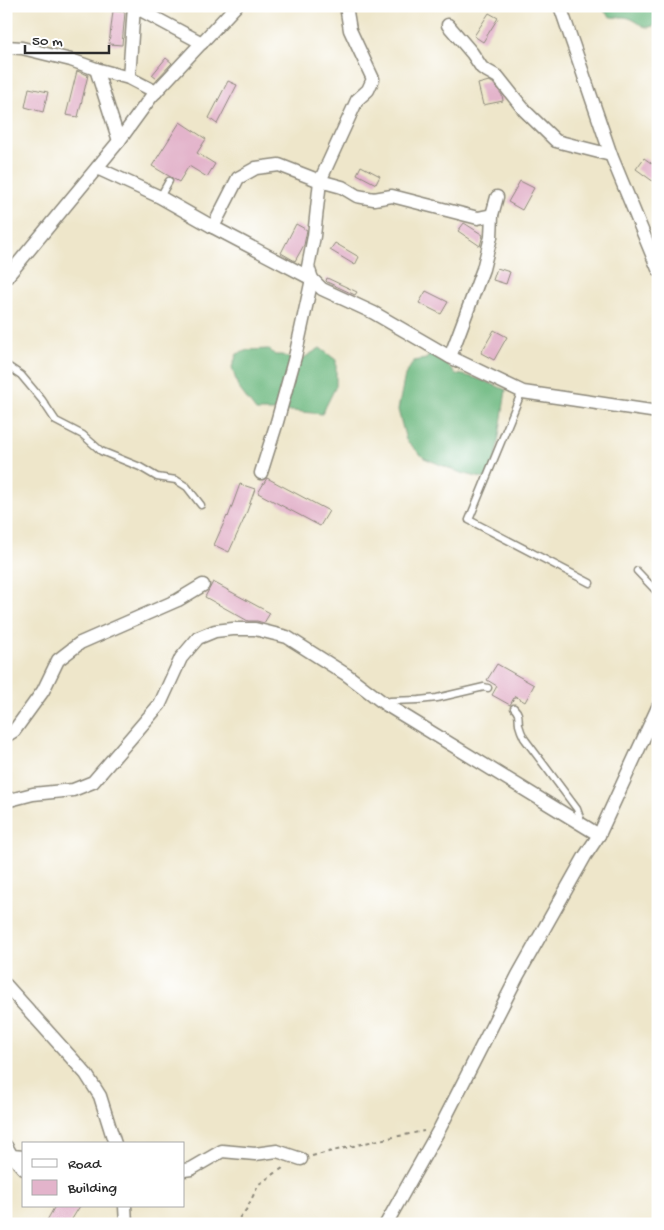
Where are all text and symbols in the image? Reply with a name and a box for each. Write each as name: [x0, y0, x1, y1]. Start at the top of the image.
scale bar: [25, 22, 109, 54]
text: 50 m: [32, 33, 63, 51]
legend: [22, 1142, 185, 1208]
text: Road: [68, 1156, 102, 1174]
text: Building: [67, 1180, 117, 1198]

